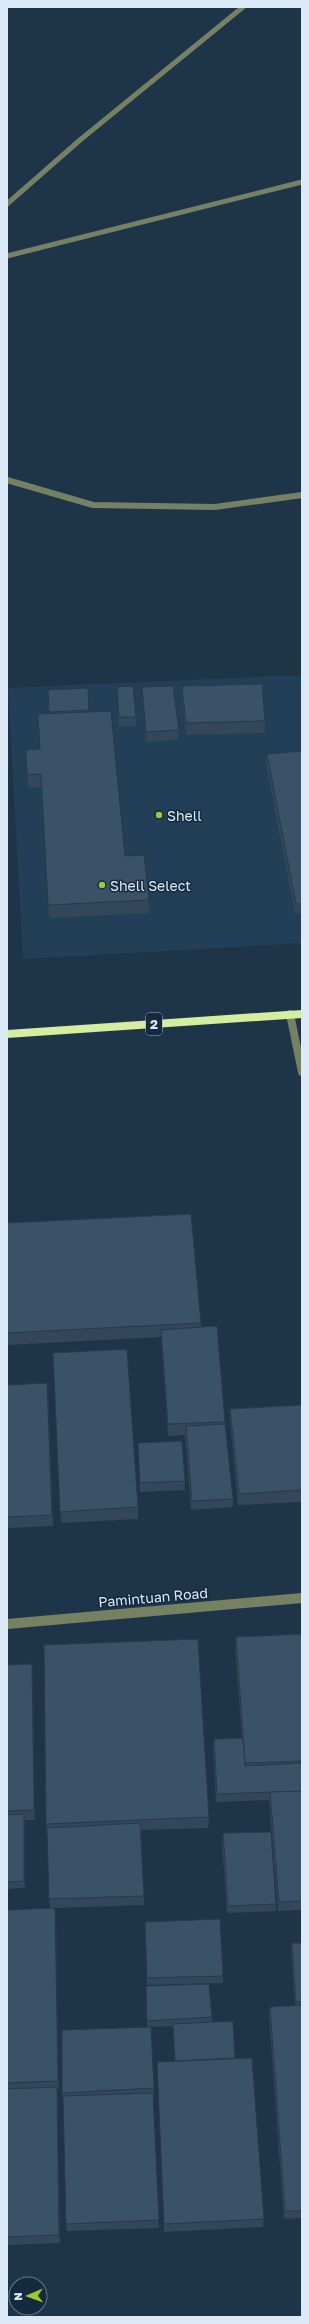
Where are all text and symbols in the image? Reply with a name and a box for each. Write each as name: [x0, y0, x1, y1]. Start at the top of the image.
place label: Shell: [167, 807, 202, 824]
marker: Shell: [154, 810, 164, 820]
place label: Shell Select: [110, 877, 191, 894]
marker: Shell Select: [97, 880, 107, 890]
road number: 2: [146, 1013, 162, 1035]
street label: Pamintuan Road: [97, 1584, 209, 1610]
north arrow: [8, 2276, 48, 2316]
text: N: [11, 2292, 24, 2301]

